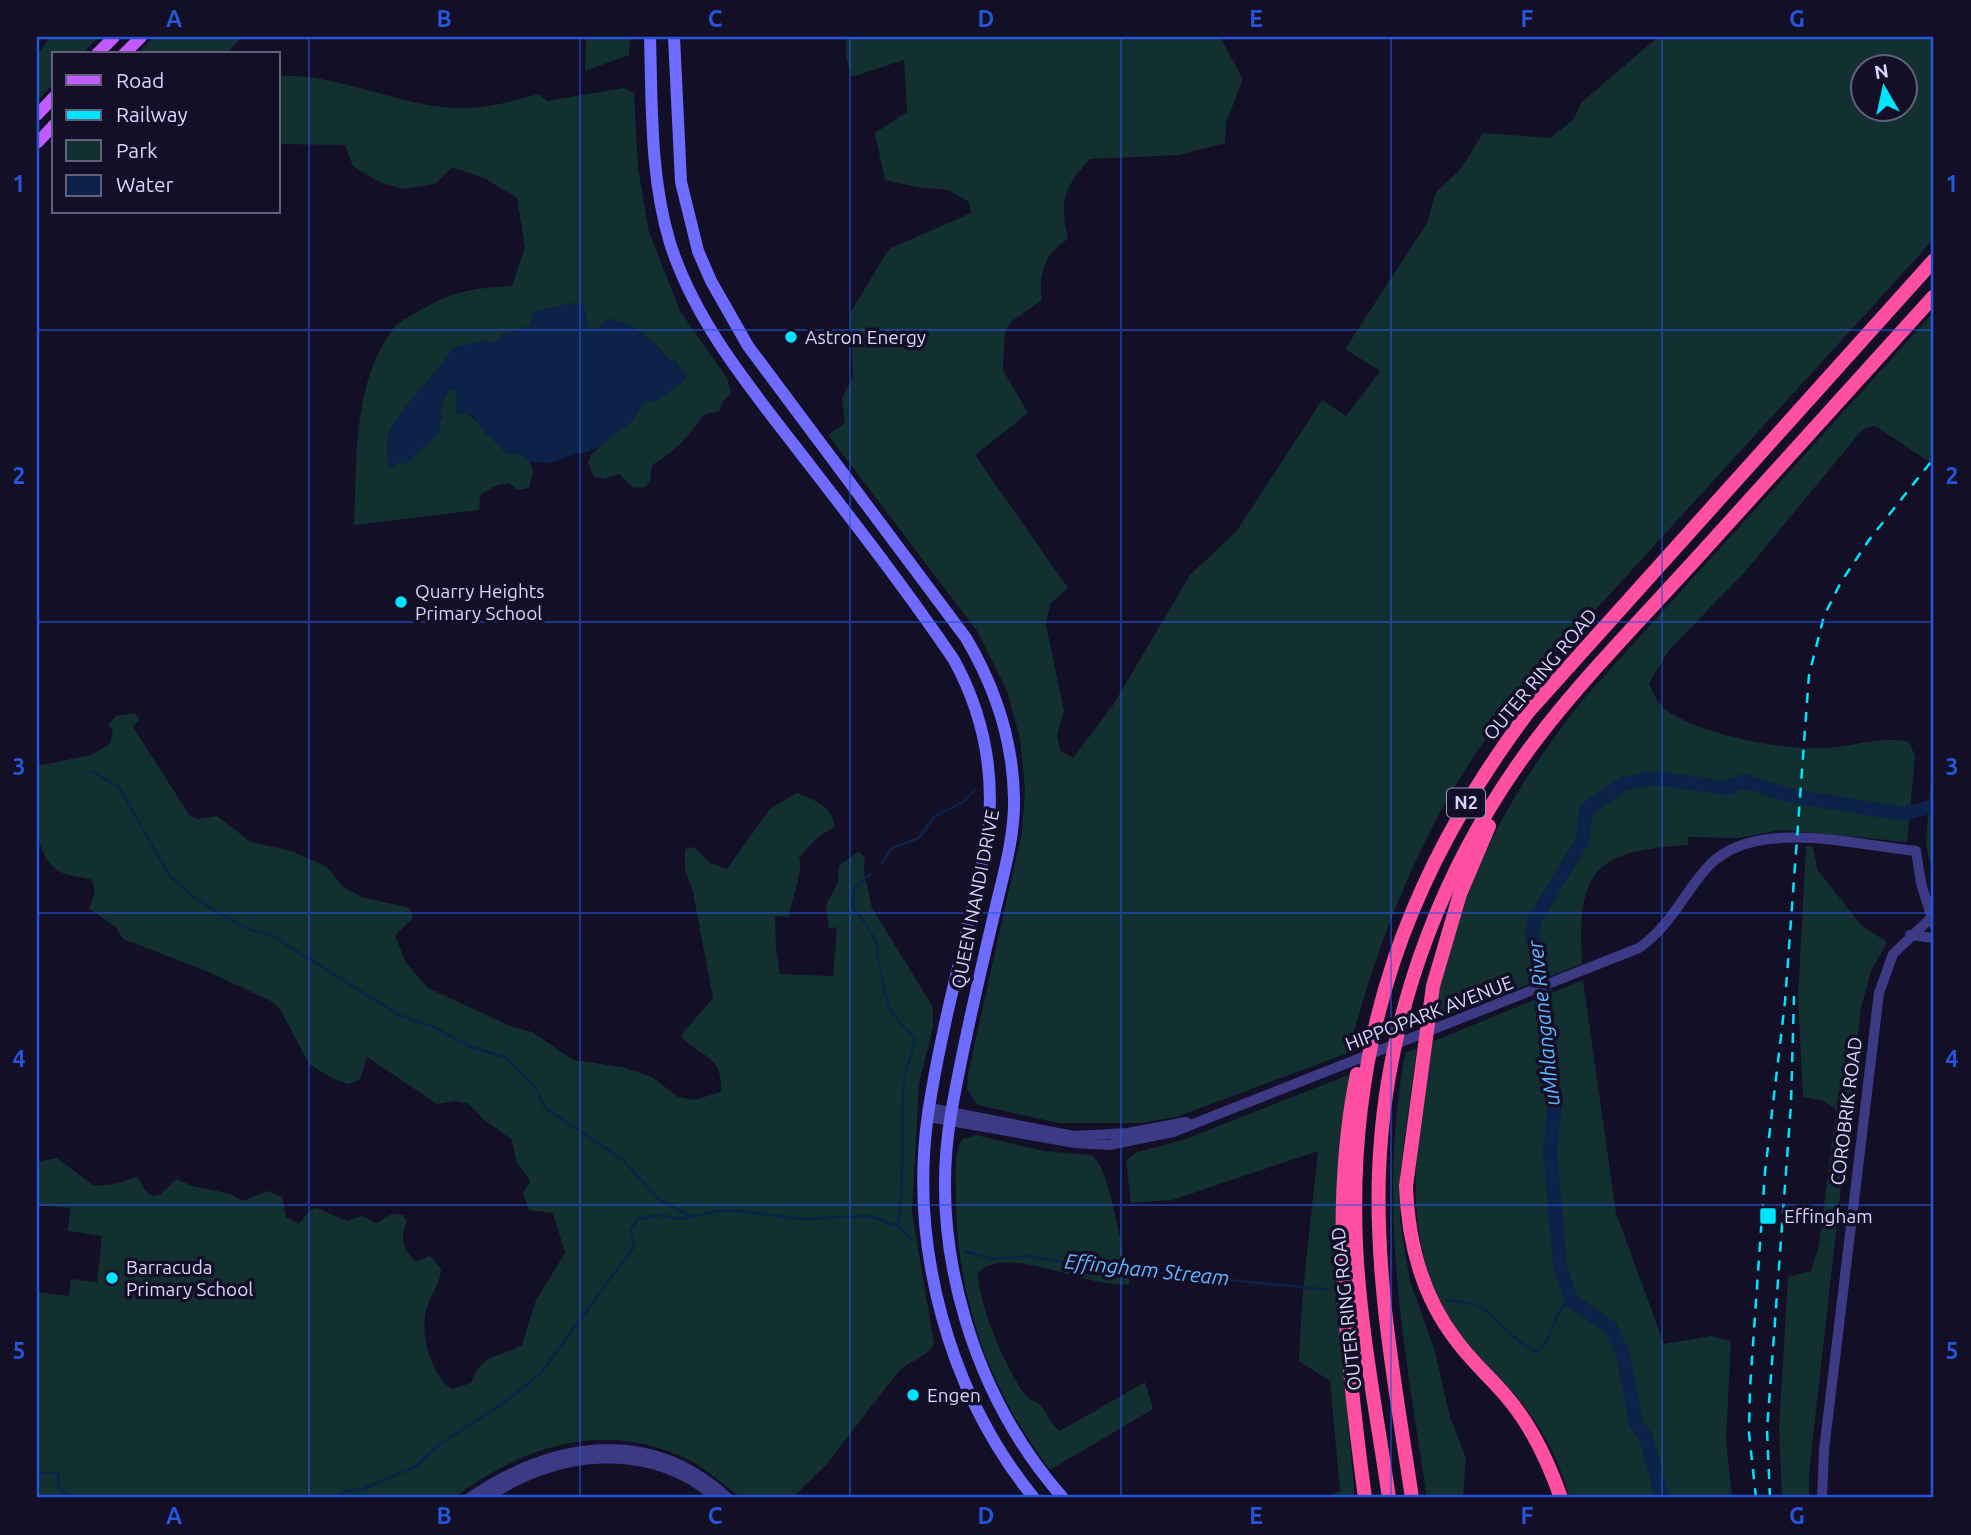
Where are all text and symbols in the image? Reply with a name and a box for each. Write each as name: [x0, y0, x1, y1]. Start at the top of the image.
text: A: [166, 6, 182, 31]
text: B: [436, 6, 452, 31]
text: C: [708, 6, 723, 31]
text: D: [978, 6, 994, 31]
text: E: [1249, 6, 1263, 31]
text: F: [1521, 6, 1534, 31]
text: G: [1789, 6, 1805, 31]
legend: [52, 52, 280, 214]
north arrow: [1848, 52, 1918, 122]
text: N: [1873, 59, 1890, 83]
text: Road: [116, 68, 164, 92]
text: Railway: [116, 102, 188, 126]
text: Park: [116, 138, 158, 162]
text: 1: [13, 171, 25, 196]
text: 1: [1946, 171, 1958, 196]
text: Water: [116, 172, 174, 196]
place label: Astron Energy: [805, 326, 926, 348]
marker: Astron Energy: [783, 329, 799, 345]
text: 2: [13, 463, 25, 488]
text: 2: [1946, 463, 1958, 488]
place label: Quarry Heights Primary School: [415, 580, 545, 624]
marker: Quarry Heights Primary School: [393, 594, 409, 610]
street label: OUTER RING ROAD: [1479, 604, 1601, 744]
text: 3: [13, 754, 25, 779]
text: 3: [1946, 754, 1958, 779]
road number: N2: [1447, 788, 1485, 818]
street label: QUEEN NANDI DRIVE: [947, 808, 1003, 990]
water label: uMhlangane River: [1522, 938, 1564, 1107]
street label: HIPPOPARK AVENUE: [1342, 971, 1516, 1055]
street label: COROBRIK ROAD: [1826, 1035, 1866, 1187]
text: 4: [13, 1046, 26, 1071]
text: 4: [1946, 1046, 1959, 1071]
place label: Effingham: [1784, 1205, 1873, 1227]
marker: Effingham: [1758, 1206, 1778, 1226]
street label: OUTER RING ROAD: [1326, 1226, 1366, 1392]
water label: Effingham Stream: [1064, 1248, 1231, 1290]
place label: Barracuda Primary School: [126, 1256, 253, 1300]
marker: Barracuda Primary School: [104, 1270, 120, 1286]
text: 5: [13, 1338, 25, 1363]
text: 5: [1946, 1338, 1958, 1363]
place label: Engen: [927, 1384, 981, 1406]
marker: Engen: [905, 1387, 921, 1403]
text: A: [166, 1503, 182, 1528]
text: B: [436, 1503, 452, 1528]
text: C: [708, 1503, 723, 1528]
text: D: [978, 1503, 994, 1528]
text: E: [1249, 1503, 1263, 1528]
text: F: [1521, 1503, 1534, 1528]
text: G: [1789, 1503, 1805, 1528]

